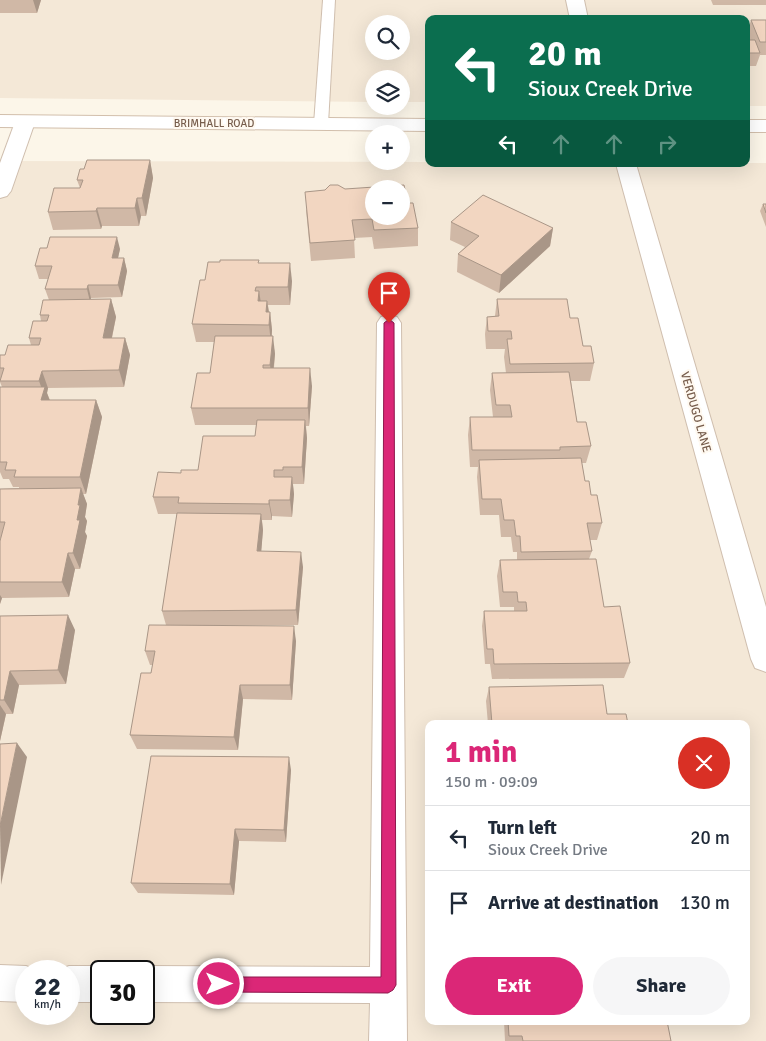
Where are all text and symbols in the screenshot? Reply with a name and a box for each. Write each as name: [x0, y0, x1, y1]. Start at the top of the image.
map controls: [365, 15, 410, 225]
button: search: [365, 15, 410, 60]
text: 20 m: [528, 32, 602, 75]
icon: left: [445, 35, 510, 100]
button: layers: [365, 70, 410, 115]
text: Sioux Creek Drive: [528, 75, 693, 102]
street label: BRIMHALL ROAD: [174, 117, 254, 130]
button: +: [365, 125, 410, 170]
icon: left: [494, 130, 522, 158]
icon: ahead: [547, 130, 575, 158]
icon: ahead: [600, 130, 628, 158]
icon: right: [653, 130, 681, 158]
button: −: [365, 180, 410, 225]
pin: [368, 272, 410, 323]
icon: arrive: [375, 279, 403, 307]
street label: VERDUGO LANE: [677, 370, 714, 454]
text: 1 min: [445, 734, 517, 771]
button: close: [678, 737, 730, 789]
text: 150 m · 09:09: [445, 772, 538, 792]
text: Turn left: [488, 816, 557, 840]
icon: left: [445, 824, 473, 852]
text: 20 m: [690, 826, 730, 850]
text: Sioux Creek Drive: [488, 840, 608, 860]
icon: arrive: [445, 889, 473, 917]
text: Arrive at destination: [488, 891, 659, 915]
text: 130 m: [680, 891, 730, 915]
position arrow: [192, 957, 244, 1009]
button: Exit: [445, 957, 583, 1015]
button: Share: [593, 957, 730, 1015]
speed limit sign: 30: [90, 960, 155, 1025]
text: 22: [34, 971, 61, 1002]
text: km/h: [34, 997, 61, 1012]

